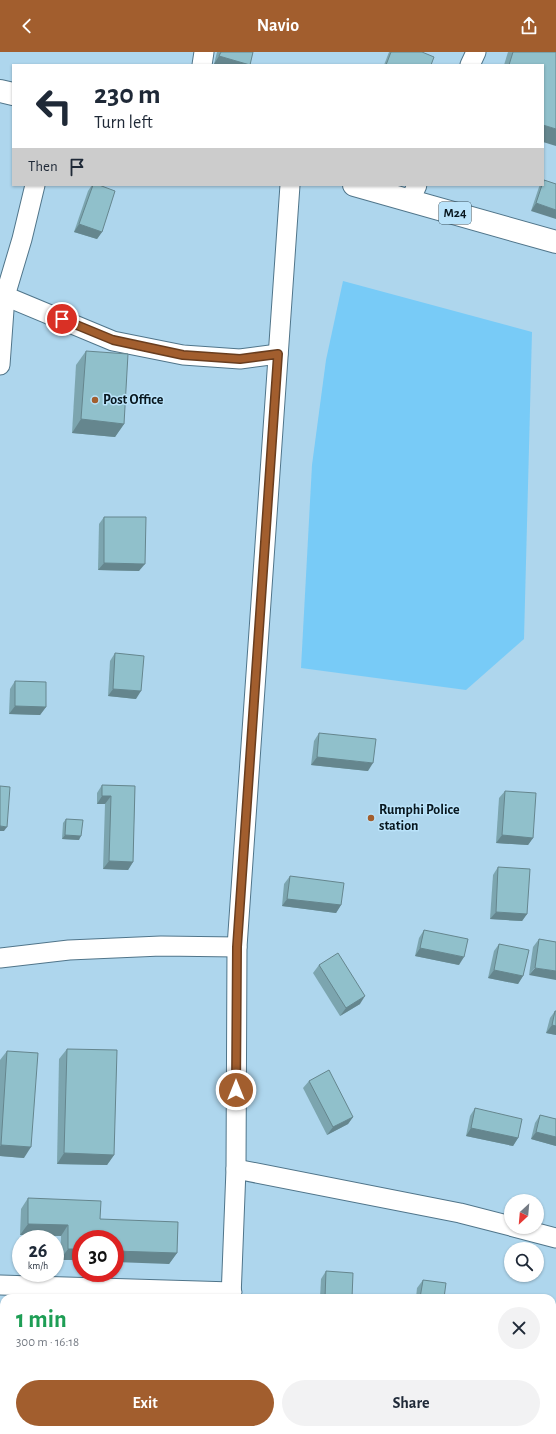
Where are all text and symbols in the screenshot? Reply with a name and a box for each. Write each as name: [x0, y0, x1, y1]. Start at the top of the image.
icon: back: [16, 15, 38, 37]
icon: share: [518, 15, 540, 37]
text: Navio: [257, 17, 299, 35]
icon: left: [28, 80, 80, 132]
text: 230 m: [94, 81, 161, 109]
text: Turn left: [94, 114, 153, 132]
icon: arrive: [66, 156, 88, 178]
text: Then: [28, 159, 58, 174]
road number: M24: [439, 202, 471, 224]
pin: [45, 302, 79, 336]
icon: arrive: [51, 308, 73, 330]
place label: Post Office: [103, 393, 164, 407]
marker: Post Office: [90, 395, 100, 405]
place label: Rumphi Police station: [379, 803, 460, 833]
marker: Rumphi Police station: [366, 813, 376, 823]
position arrow: [215, 1069, 257, 1111]
north arrow: [504, 1194, 544, 1234]
map controls: [504, 1194, 544, 1282]
speed limit sign: 30: [72, 1230, 124, 1282]
text: 26: [28, 1241, 48, 1261]
button: search: [504, 1242, 544, 1282]
text: km/h: [28, 1261, 48, 1271]
button: close: [498, 1307, 540, 1349]
text: 1 min: [16, 1308, 67, 1332]
text: 300 m · 16:18: [16, 1336, 79, 1349]
button: Exit: [16, 1380, 274, 1426]
button: Share: [282, 1380, 540, 1426]

